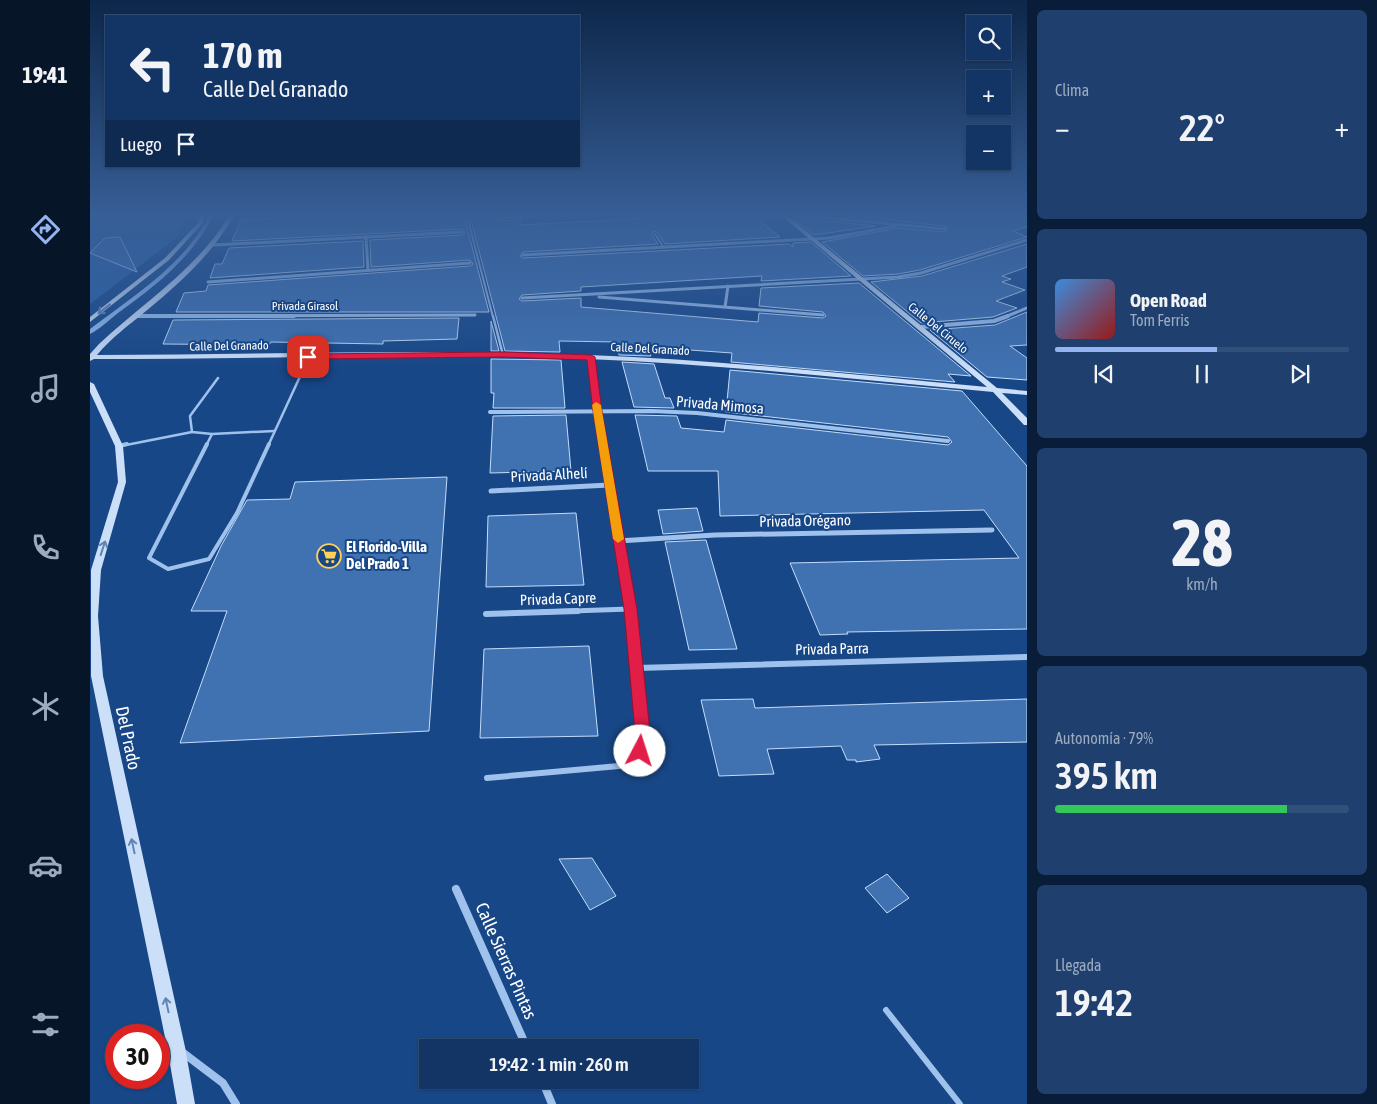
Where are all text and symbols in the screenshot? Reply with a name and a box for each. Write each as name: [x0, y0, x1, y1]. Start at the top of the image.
map controls: [966, 15, 1011, 170]
button: search: [966, 15, 1011, 60]
icon: left: [120, 35, 185, 100]
text: 170 m: [203, 35, 282, 75]
text: 19:41: [22, 62, 68, 88]
button: +: [966, 70, 1011, 115]
text: Calle Del Granado: [203, 76, 348, 102]
text: Clima: [1055, 81, 1089, 99]
text: 22°: [1179, 106, 1225, 149]
text: −: [1055, 111, 1070, 143]
text: +: [1334, 111, 1349, 143]
button: −: [966, 125, 1011, 170]
icon: arrive: [172, 130, 200, 158]
text: Luego: [120, 133, 162, 155]
icon: directions: [28, 212, 63, 247]
text: Open Road: [1130, 289, 1207, 311]
street label: Privada Girasol: [272, 299, 339, 313]
street label: Calle Del Ciruelo: [905, 300, 971, 357]
one-way arrow: [97, 304, 111, 314]
text: Tom Ferris: [1130, 311, 1189, 329]
pin: [287, 336, 329, 378]
street label: Calle Del Granado: [189, 338, 269, 354]
street label: Calle Del Granado: [610, 340, 690, 358]
icon: arrive: [294, 343, 322, 371]
icon: previous: [1090, 360, 1118, 388]
icon: pause: [1188, 360, 1216, 388]
icon: next: [1286, 360, 1314, 388]
icon: music: [28, 371, 63, 406]
street label: Privada Mimosa: [675, 392, 765, 417]
street label: Privada Alhelí: [510, 464, 589, 485]
text: 28: [1171, 505, 1233, 580]
street label: Privada Orégano: [759, 511, 851, 530]
icon: phone: [28, 530, 63, 565]
place label: El Florido-Villa Del Prado 1: [346, 538, 427, 572]
one-way arrow: [98, 541, 108, 557]
supermarket icon: El Florido-Villa Del Prado 1: [316, 543, 342, 569]
text: km/h: [1186, 575, 1218, 593]
street label: Privada Capre: [519, 589, 597, 608]
street label: Privada Parra: [795, 639, 869, 658]
icon: climate: [28, 689, 63, 724]
street label: Del Prado: [112, 704, 145, 772]
position arrow: [613, 724, 665, 776]
text: Autonomía · 79%: [1055, 729, 1153, 747]
text: 395 km: [1055, 754, 1158, 797]
one-way arrow: [128, 838, 137, 854]
icon: car: [28, 848, 63, 883]
street label: Calle Sierras Pintas: [471, 899, 541, 1022]
text: Llegada: [1055, 956, 1102, 974]
text: 19:42: [1055, 981, 1133, 1024]
one-way arrow: [162, 997, 171, 1013]
icon: filters: [28, 1007, 63, 1042]
speed limit sign: 30: [105, 1024, 170, 1089]
text: 19:42 · 1 min · 260 m: [489, 1053, 629, 1075]

